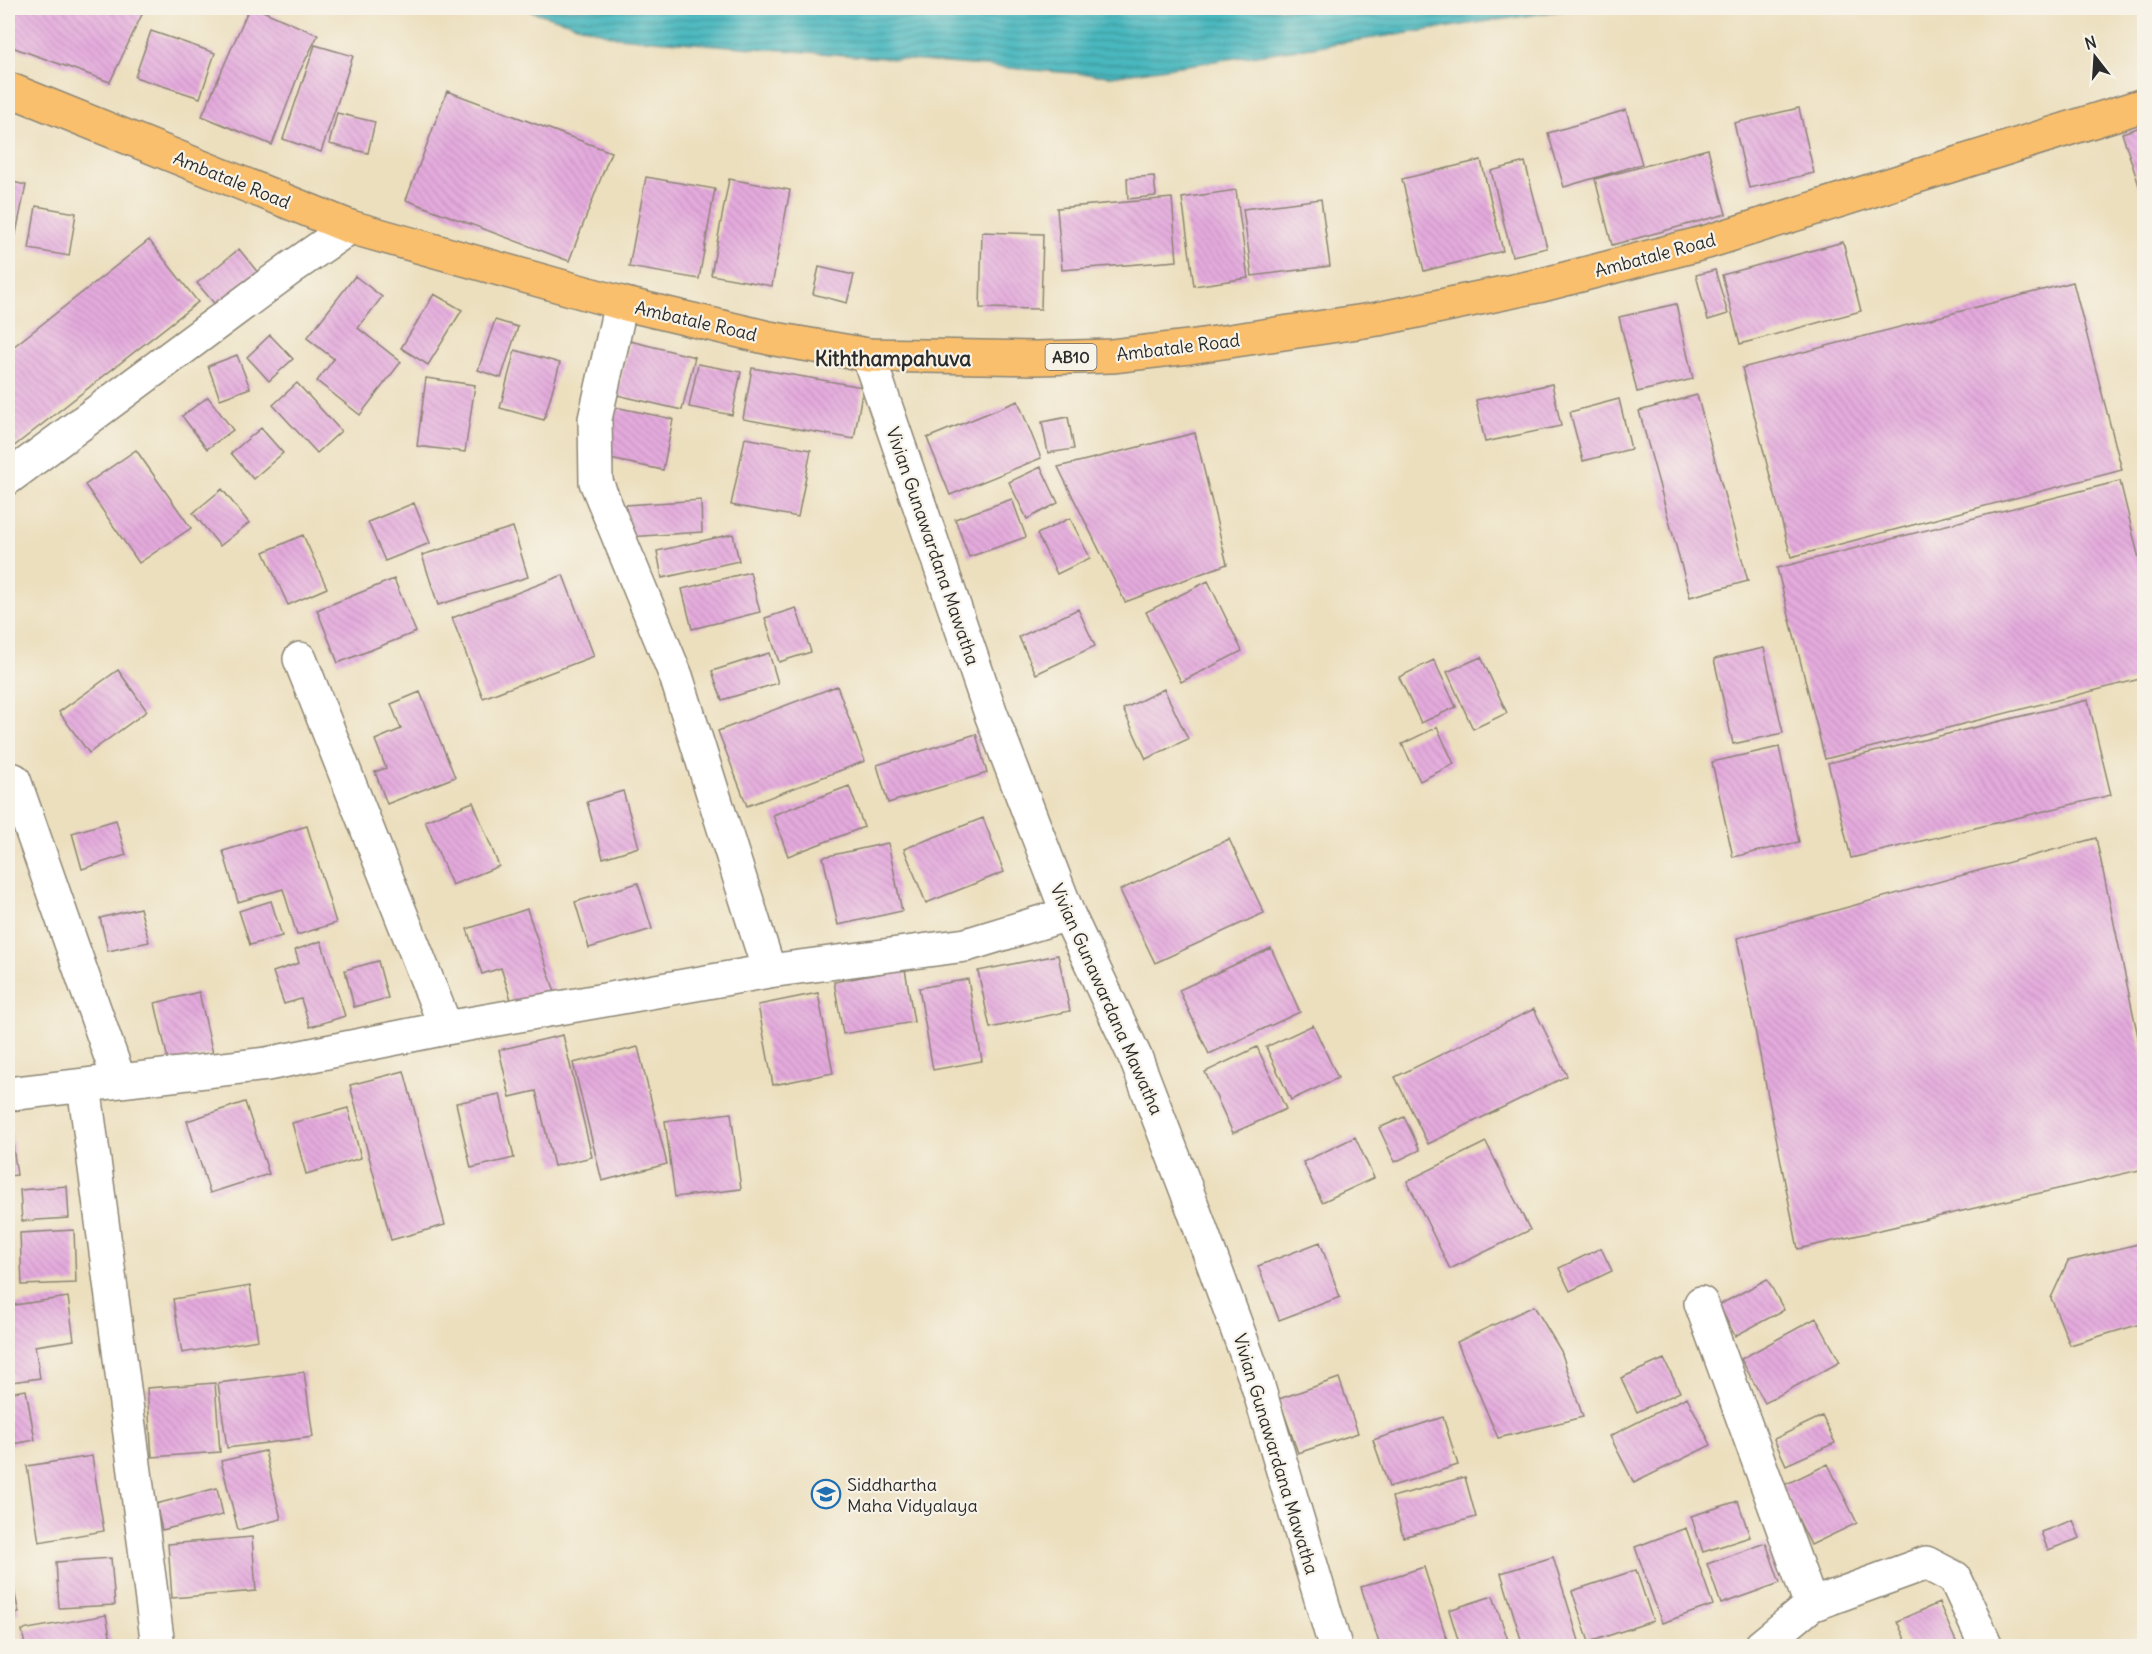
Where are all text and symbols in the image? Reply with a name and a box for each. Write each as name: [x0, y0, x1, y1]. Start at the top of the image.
north arrow: [2065, 27, 2125, 87]
text: N: [2082, 31, 2099, 54]
street label: Ambatale Road: [170, 146, 294, 214]
street label: Ambatale Road: [1592, 228, 1718, 282]
street label: Ambatale Road: [633, 296, 759, 346]
street label: Ambatale Road: [1115, 328, 1241, 366]
road number: AB10: [1046, 344, 1096, 370]
district label: Kiththampahuva: [815, 345, 971, 372]
street label: Vivian Gunawardana Mawatha: [881, 424, 985, 668]
street label: Vivian Gunawardana Mawatha: [1046, 880, 1168, 1118]
street label: Vivian Gunawardana Mawatha: [1228, 1331, 1324, 1577]
place label: Siddhartha Maha Vidyalaya: [847, 1473, 978, 1517]
school or university icon: Siddhartha Maha Vidyalaya: [810, 1478, 842, 1510]

